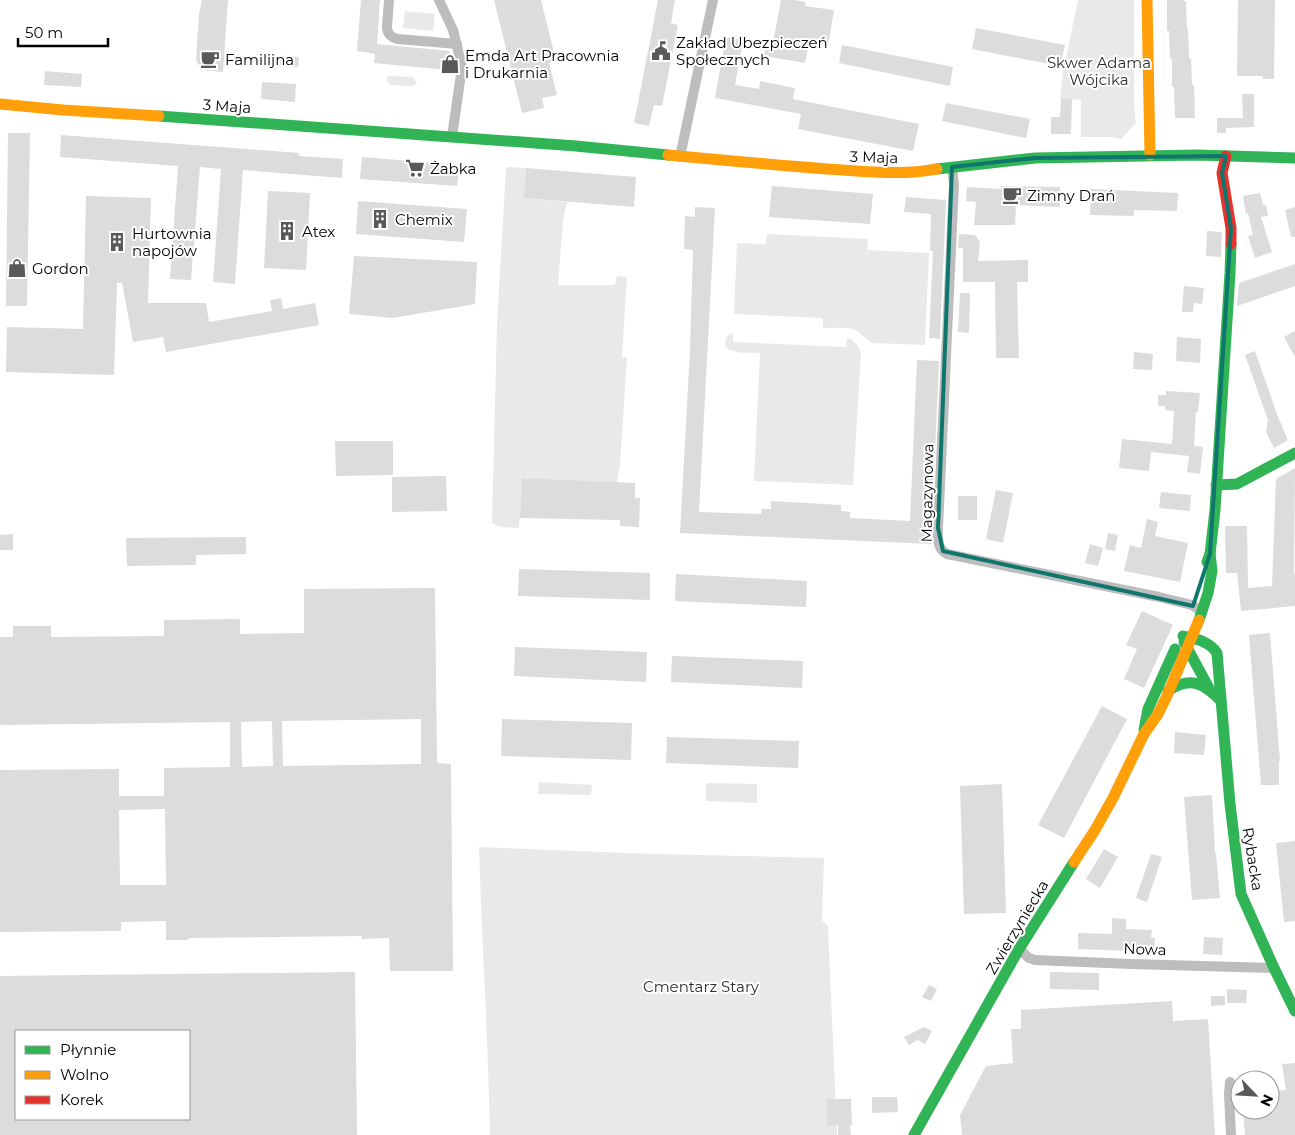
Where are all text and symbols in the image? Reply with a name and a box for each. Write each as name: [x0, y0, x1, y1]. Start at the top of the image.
scale bar: [18, 15, 108, 47]
text: 50 m: [25, 23, 63, 42]
place label: Zakład Ubezpieczeń Społecznych: [676, 33, 828, 69]
public building icon: Zakład Ubezpieczeń Społecznych: [650, 40, 672, 62]
place label: Emda Art Pracownia i Drukarnia: [465, 46, 619, 82]
cafe icon: Familijna: [199, 48, 221, 70]
place label: Familijna: [225, 50, 294, 69]
shop icon: Emda Art Pracownia i Drukarnia: [439, 53, 461, 75]
park label: Skwer Adama Wójcika: [1047, 53, 1151, 89]
street label: 3 Maja: [202, 95, 252, 117]
street label: 3 Maja: [849, 147, 899, 167]
supermarket icon: Żabka: [404, 157, 426, 179]
place label: Żabka: [430, 159, 476, 178]
cafe icon: Zimny Drań: [1001, 184, 1023, 206]
place label: Zimny Drań: [1027, 186, 1115, 205]
building icon: Chemix: [369, 208, 391, 230]
place label: Chemix: [395, 210, 453, 229]
building icon: Atex: [276, 220, 298, 242]
place label: Atex: [302, 222, 335, 241]
place label: Hurtownia napojów: [132, 224, 212, 260]
building icon: Hurtownia napojów: [106, 231, 128, 253]
shop icon: Gordon: [6, 257, 28, 279]
place label: Gordon: [32, 259, 89, 278]
street label: Magazynowa: [917, 443, 937, 543]
street label: Rybacka: [1239, 826, 1267, 892]
street label: Zwierzyniecka: [981, 876, 1053, 978]
street label: Nowa: [1123, 939, 1167, 959]
park label: Cmentarz Stary: [643, 977, 760, 996]
legend: [15, 1030, 190, 1120]
text: Płynnie: [60, 1040, 116, 1059]
text: Wolno: [60, 1065, 109, 1084]
north arrow: [1230, 1070, 1280, 1120]
text: Korek: [60, 1090, 104, 1109]
text: N: [1256, 1092, 1277, 1109]

